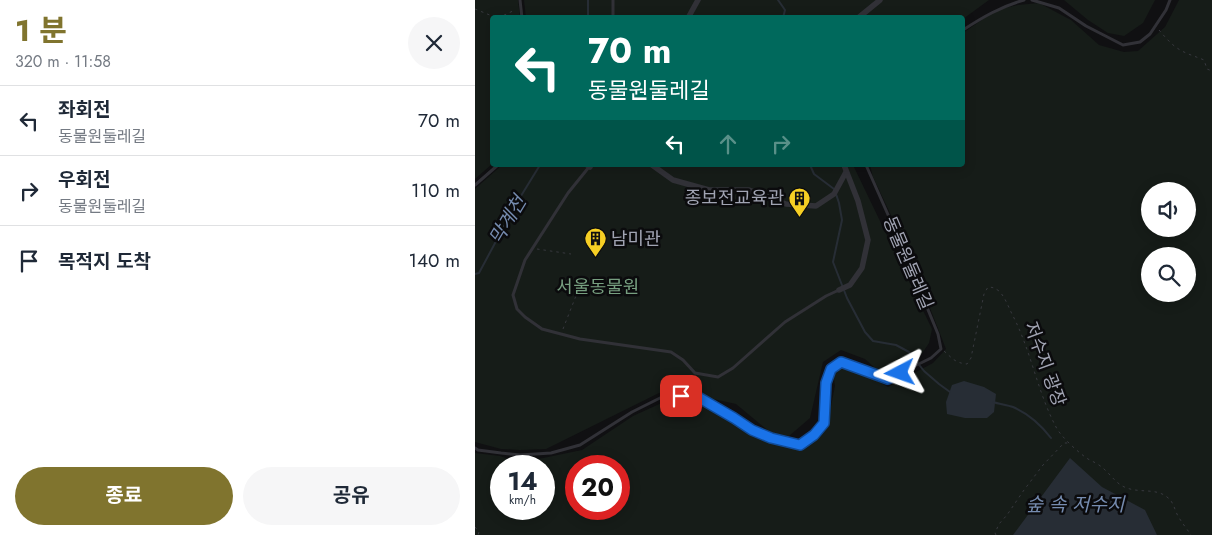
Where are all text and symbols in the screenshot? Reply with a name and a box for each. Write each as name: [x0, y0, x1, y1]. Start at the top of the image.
text: 1 분: [15, 9, 67, 52]
button: close: [408, 17, 460, 69]
text: 70 m: [588, 26, 671, 76]
icon: left: [505, 35, 570, 100]
text: 320 m · 11:58: [15, 50, 111, 73]
text: 동물원둘레길: [588, 74, 709, 106]
text: 좌회전: [58, 96, 110, 123]
icon: left: [15, 107, 43, 135]
text: 70 m: [418, 107, 460, 134]
text: 동물원둘레길: [58, 125, 146, 148]
icon: left: [661, 130, 689, 158]
icon: ahead: [714, 130, 742, 158]
icon: right: [767, 130, 795, 158]
text: 우회전: [58, 166, 110, 193]
icon: right: [15, 177, 43, 205]
text: 110 m: [411, 177, 460, 204]
map controls: [1141, 182, 1196, 302]
button: sound: [1141, 182, 1196, 237]
place label: 종보전교육관: [685, 185, 784, 211]
building icon: 종보전교육관: [788, 186, 812, 217]
water label: 막계천: [482, 190, 533, 250]
text: 동물원둘레길: [58, 195, 146, 218]
street label: 동물원둘레길: [877, 212, 939, 314]
place label: 남미관: [611, 226, 661, 252]
building icon: 남미관: [583, 227, 607, 258]
icon: arrive: [15, 247, 43, 275]
text: 140 m: [408, 247, 460, 274]
button: search: [1141, 247, 1196, 302]
text: 목적지 도착: [58, 248, 151, 275]
park label: 서울동물원: [557, 274, 639, 300]
street label: 저수지 광장: [1018, 318, 1072, 410]
position arrow: [873, 346, 925, 398]
pin: [660, 375, 702, 417]
icon: arrive: [667, 382, 695, 410]
speed limit sign: 20: [565, 455, 630, 520]
text: 14: [507, 463, 538, 499]
button: 종료: [15, 467, 233, 525]
button: 공유: [243, 467, 460, 525]
text: km/h: [509, 491, 536, 509]
water label: 숲 속 저수지: [1026, 491, 1126, 518]

